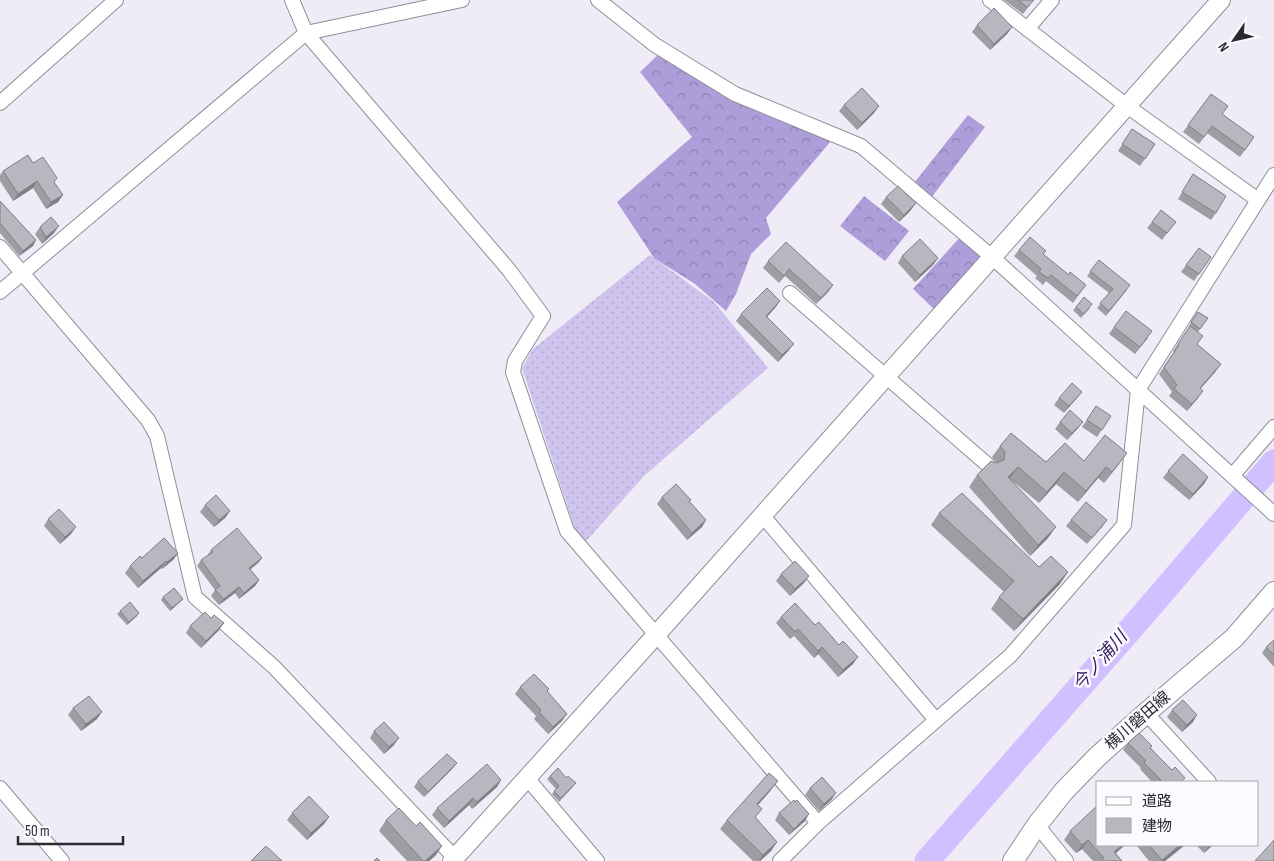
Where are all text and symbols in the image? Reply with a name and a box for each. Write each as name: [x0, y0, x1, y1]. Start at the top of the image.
north arrow: [1209, 15, 1259, 65]
text: N: [1214, 39, 1233, 55]
water label: 今ノ浦川: [1068, 625, 1133, 695]
street label: 横川磐田線: [1102, 688, 1174, 754]
legend: [1096, 781, 1259, 846]
text: 道路: [1142, 792, 1172, 811]
scale bar: [18, 814, 122, 846]
text: 建物: [1142, 817, 1172, 836]
text: 50 m: [25, 822, 50, 841]

